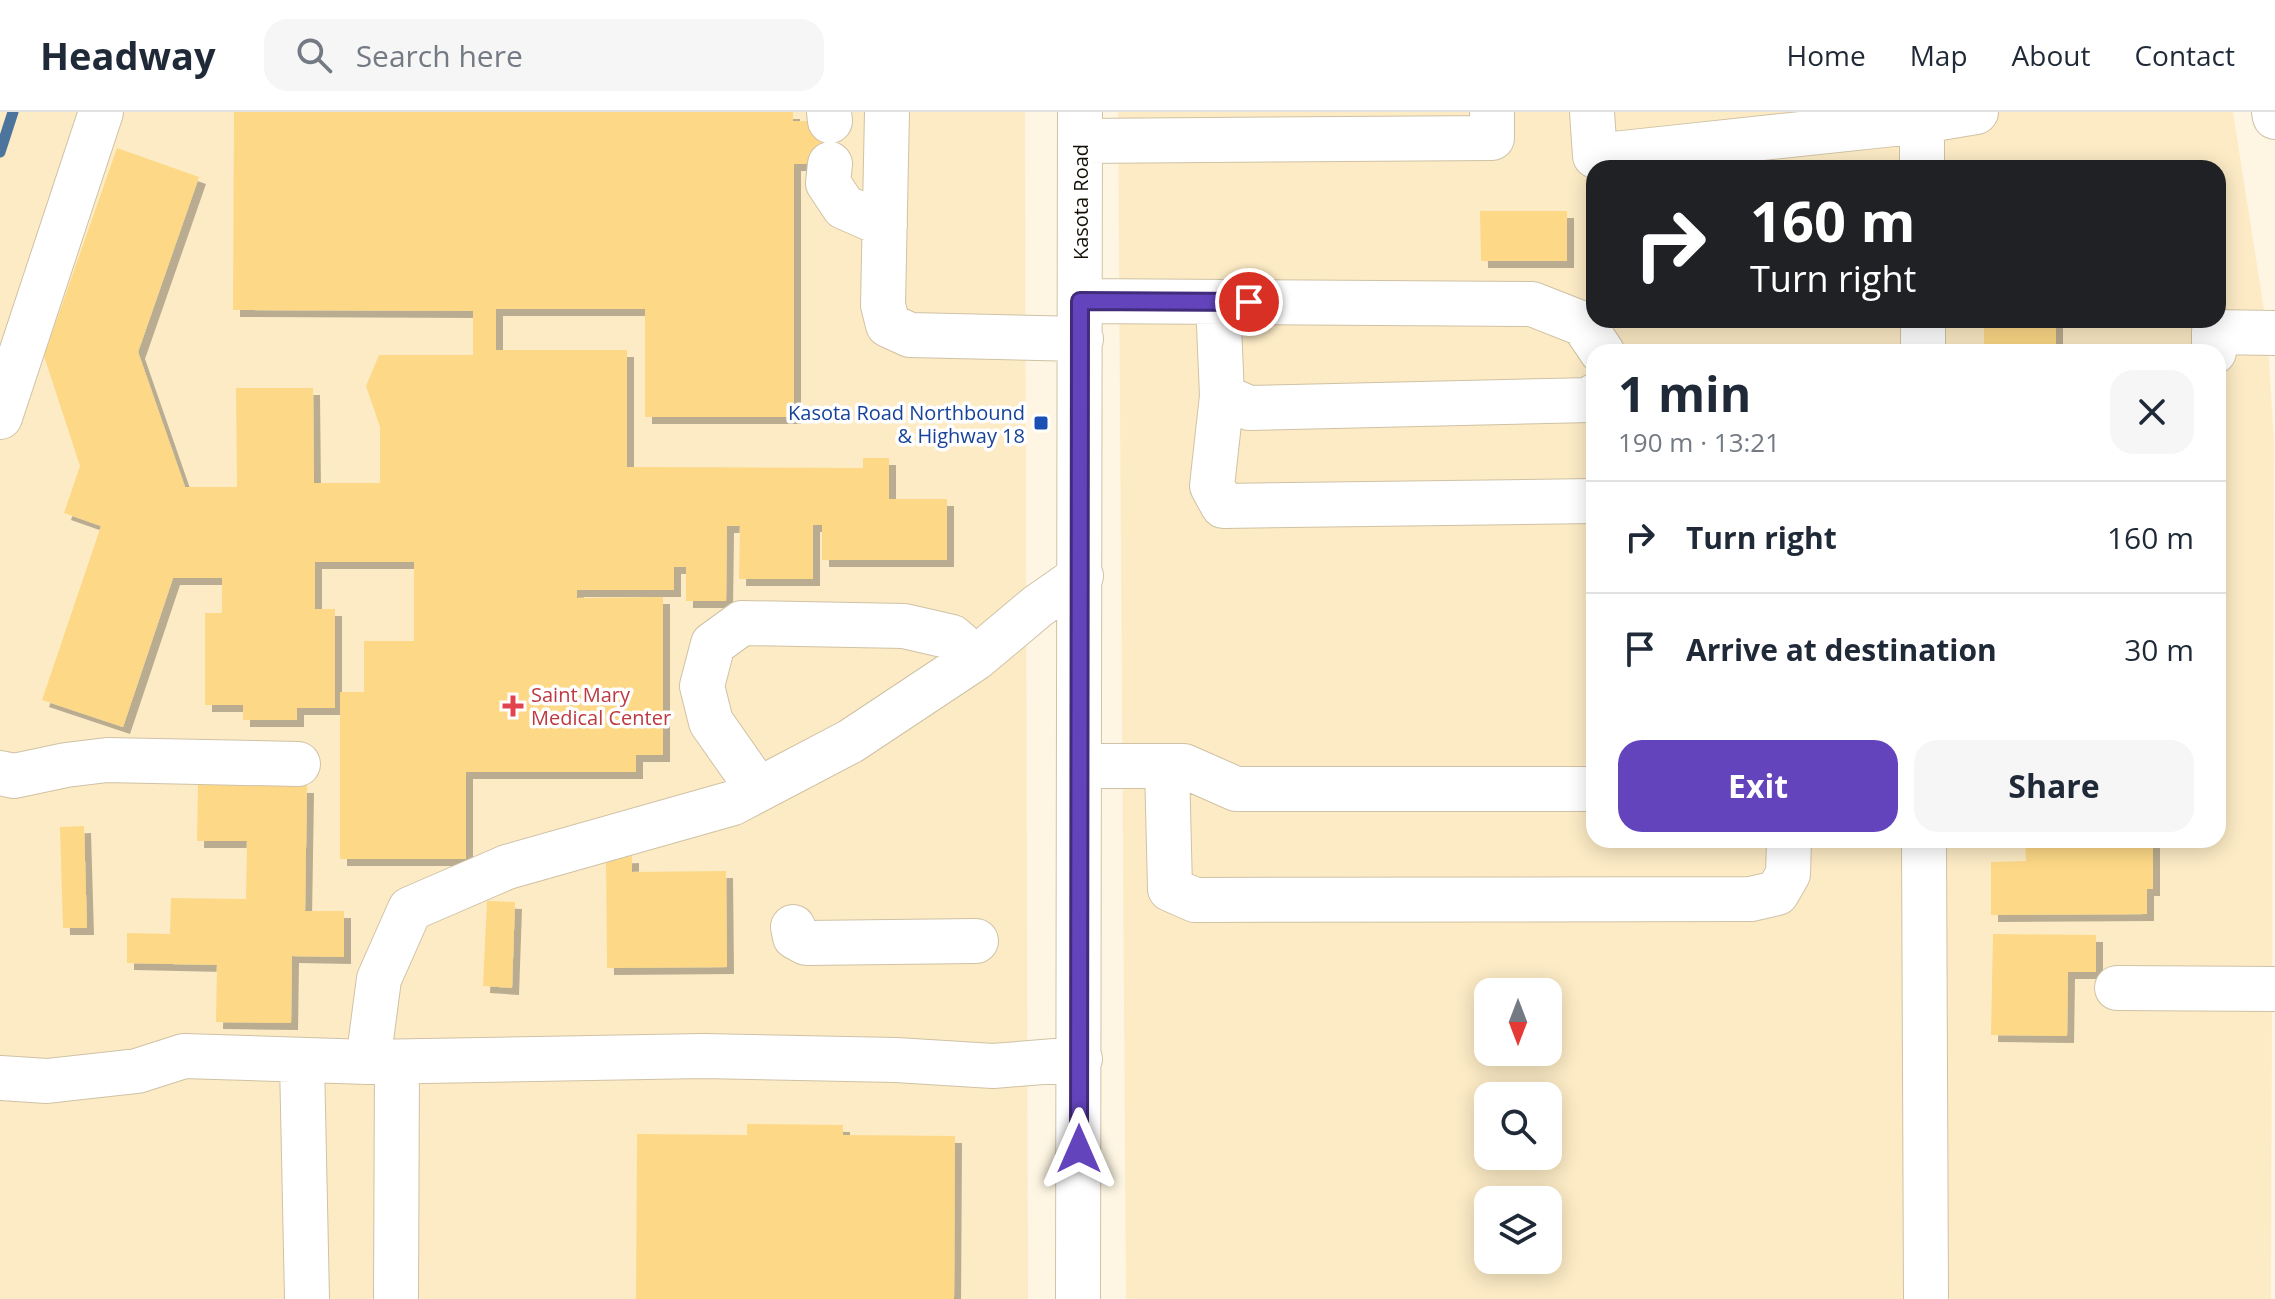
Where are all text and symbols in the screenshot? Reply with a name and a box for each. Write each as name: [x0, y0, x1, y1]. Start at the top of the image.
search box: [264, 19, 824, 91]
text: Headway: [40, 29, 216, 81]
icon: search: [292, 33, 336, 77]
text: Search here: [356, 35, 523, 76]
text: Home: [1787, 36, 1866, 74]
text: Map: [1910, 36, 1968, 74]
text: About: [2012, 36, 2090, 74]
text: Contact: [2134, 36, 2235, 74]
street label: Kasota Road: [1067, 144, 1094, 260]
text: 160 m: [1750, 182, 1916, 258]
icon: right: [1618, 192, 1722, 296]
text: Turn right: [1750, 254, 1916, 303]
pin: [1215, 268, 1283, 336]
icon: arrive: [1227, 280, 1271, 324]
text: 1 min: [1618, 361, 1751, 426]
button: close: [2110, 370, 2194, 454]
place label: Kasota Road Northbound & Highway 18: [788, 399, 1025, 449]
marker: Kasota Road Northbound & Highway 18: [1032, 414, 1050, 432]
text: 190 m · 13:21: [1618, 424, 1780, 460]
icon: right: [1618, 515, 1662, 559]
text: Turn right: [1686, 517, 1837, 558]
text: 160 m: [2107, 517, 2194, 558]
icon: arrive: [1618, 627, 1662, 671]
text: Arrive at destination: [1686, 629, 1997, 670]
text: 30 m: [2124, 629, 2194, 670]
place label: Saint Mary Medical Center: [531, 681, 671, 731]
marker: Saint Mary Medical Center: [502, 695, 524, 717]
button: Exit: [1618, 740, 1898, 832]
button: Share: [1914, 740, 2194, 832]
north arrow: [1474, 978, 1562, 1066]
map controls: [1474, 978, 1562, 1274]
button: search: [1474, 1082, 1562, 1170]
position arrow: [1037, 1107, 1121, 1191]
button: layers: [1474, 1186, 1562, 1274]

